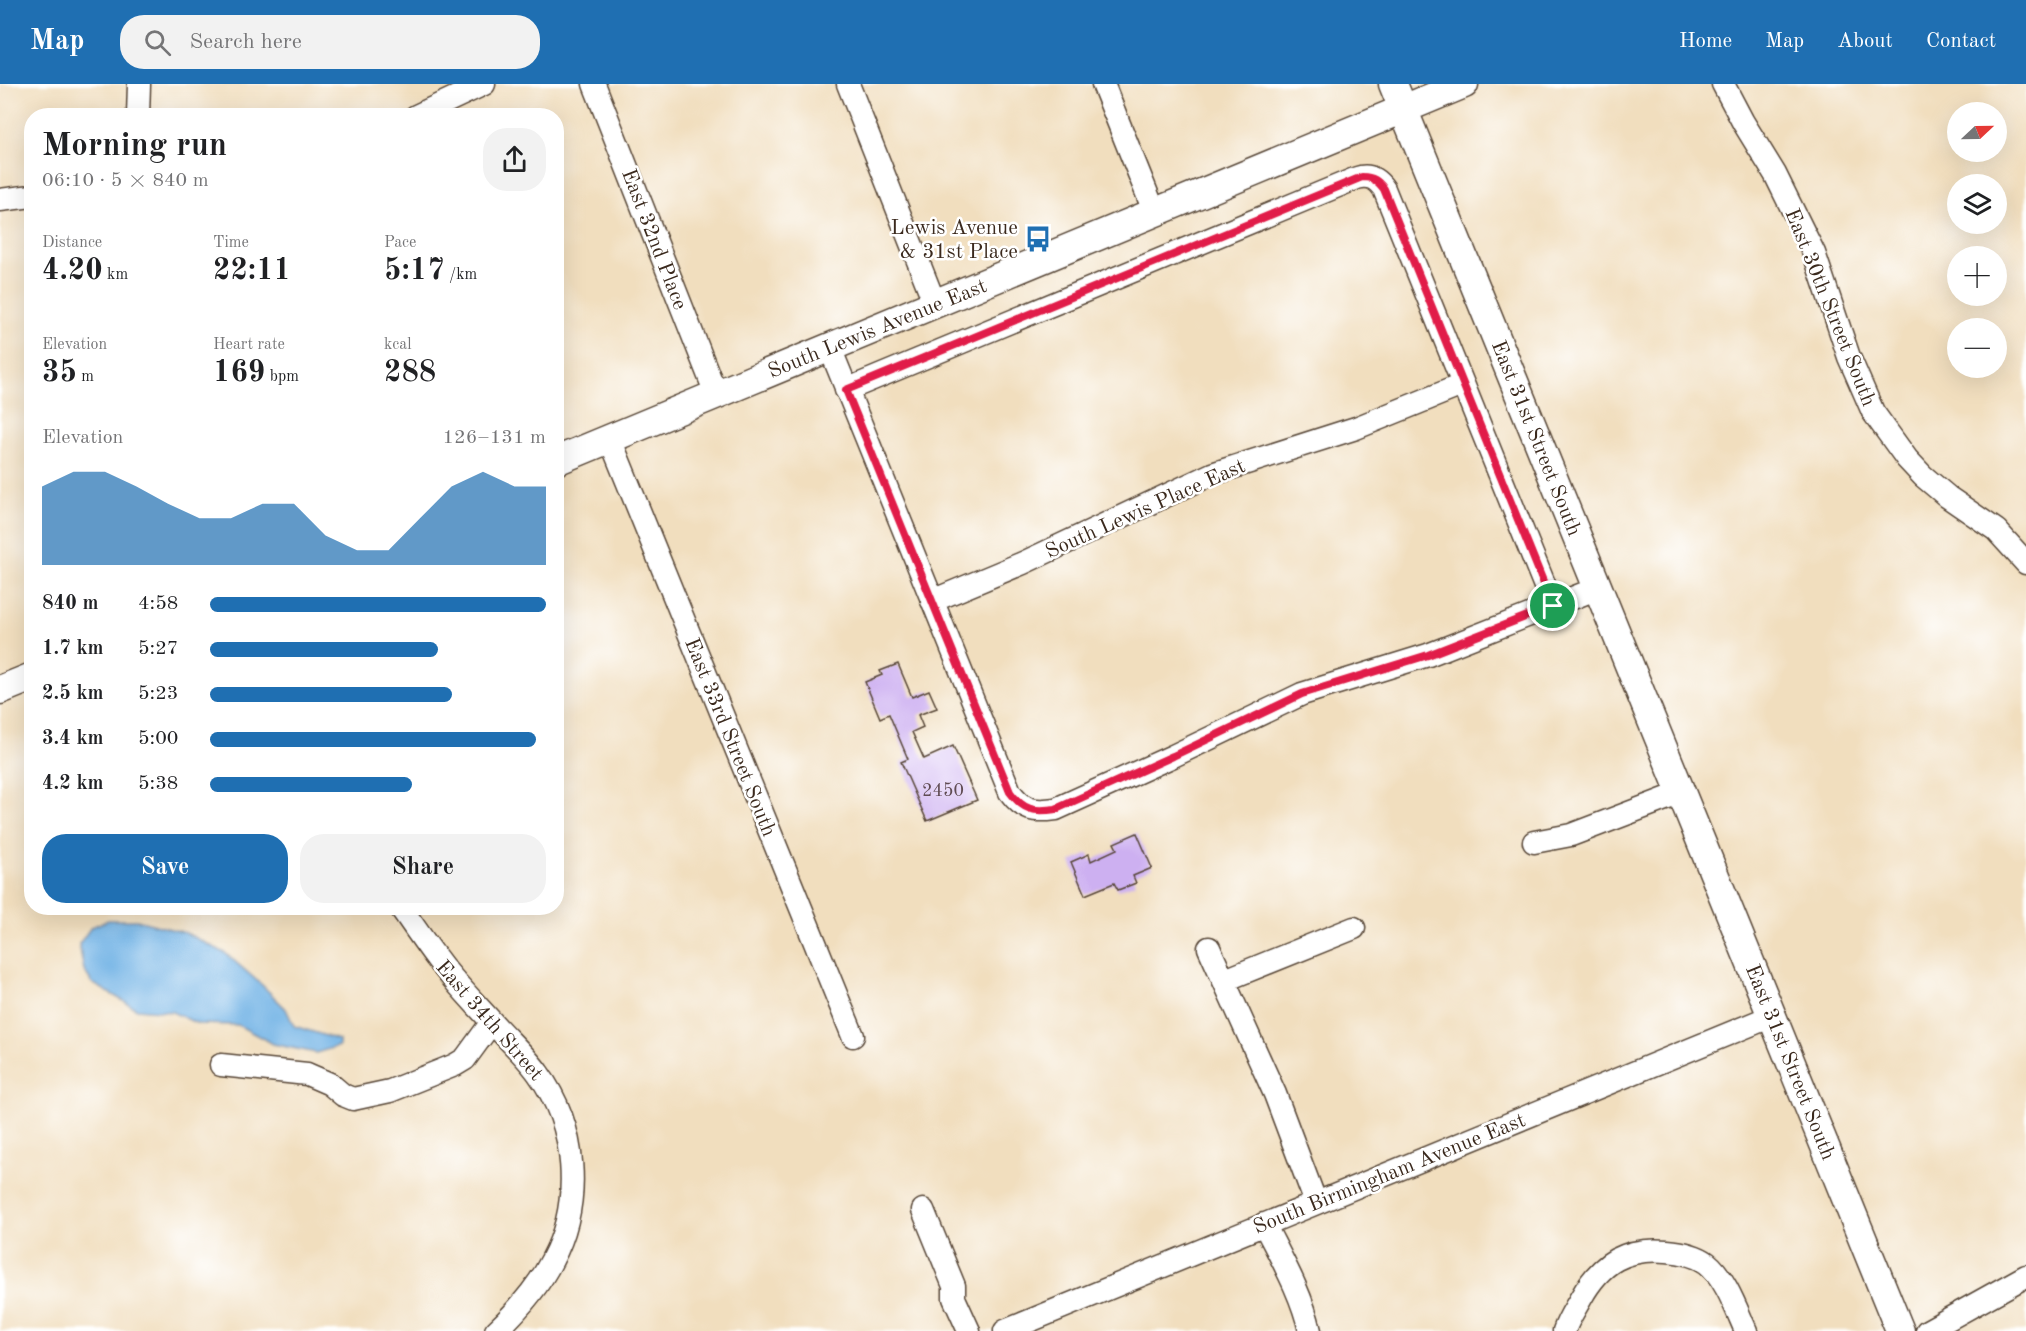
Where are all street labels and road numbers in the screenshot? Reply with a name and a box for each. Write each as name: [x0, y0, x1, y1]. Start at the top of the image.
street label: East 32nd Place: [617, 166, 690, 313]
street label: East 30th Street South: [1780, 206, 1879, 409]
street label: South Lewis Avenue East: [765, 276, 990, 383]
street label: East 31st Street South: [1487, 338, 1584, 539]
street label: South Lewis Place East: [1043, 456, 1249, 563]
street label: East 33rd Street South: [680, 635, 779, 840]
street label: East 34th Street: [431, 957, 547, 1085]
street label: East 31st Street South: [1741, 962, 1838, 1163]
street label: South Birmingham Avenue East: [1251, 1110, 1529, 1239]

